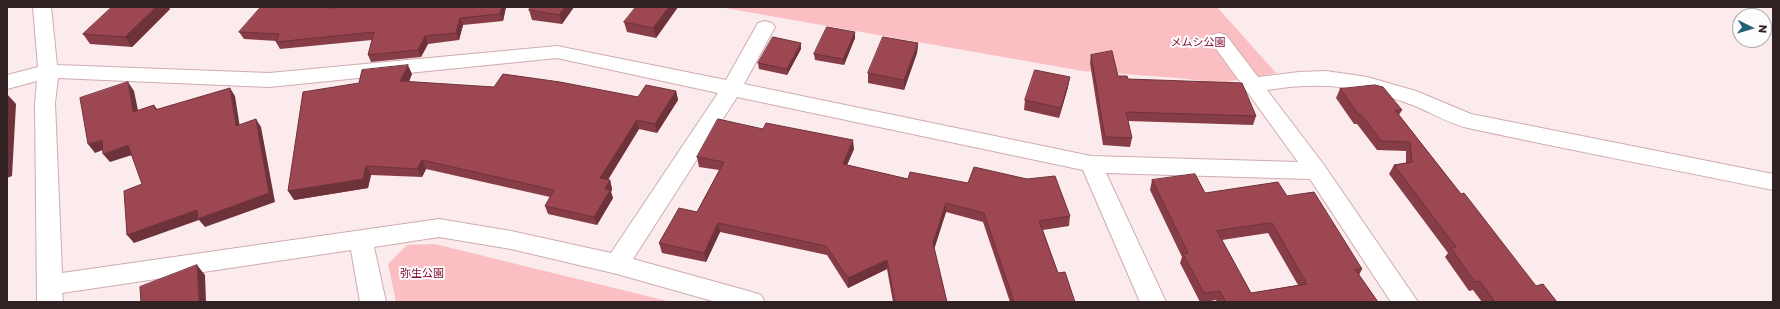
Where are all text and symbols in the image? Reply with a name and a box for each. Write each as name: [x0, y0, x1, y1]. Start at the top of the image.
north arrow: [1732, 8, 1772, 48]
text: N: [1755, 24, 1771, 34]
park label: メムシ公園: [1171, 36, 1225, 50]
park label: 弥生公園: [400, 267, 444, 281]

